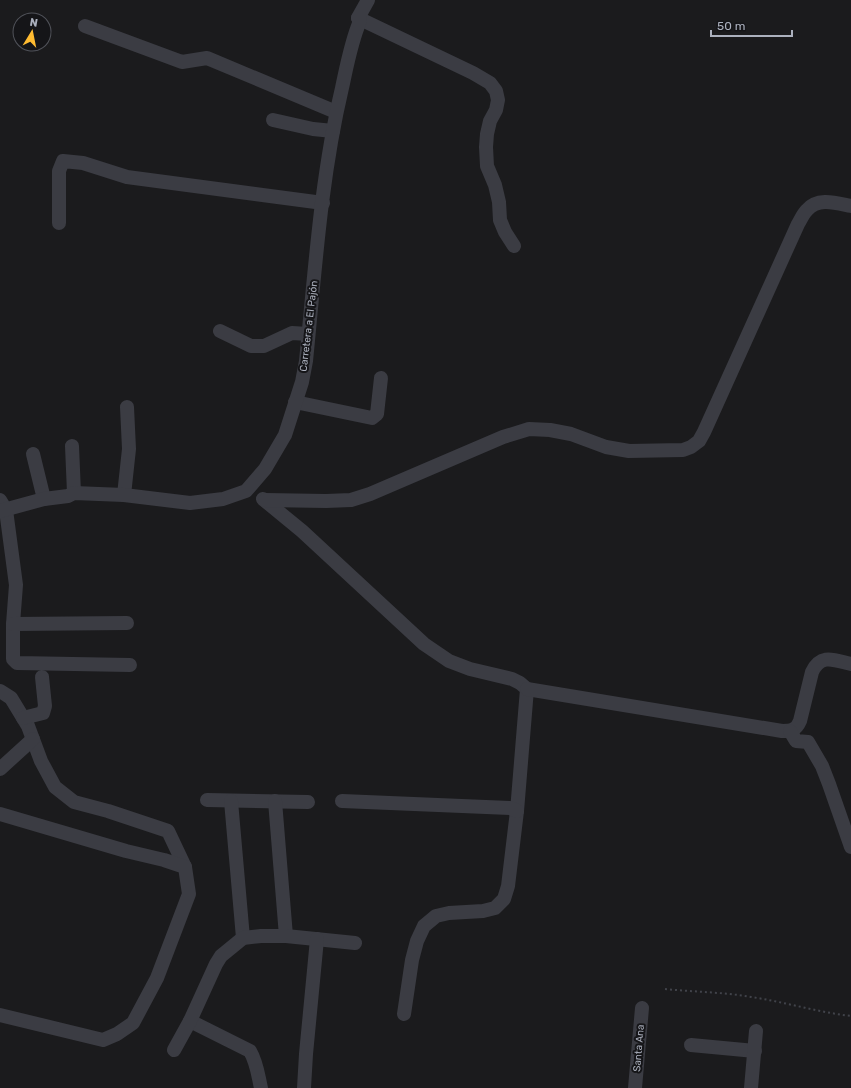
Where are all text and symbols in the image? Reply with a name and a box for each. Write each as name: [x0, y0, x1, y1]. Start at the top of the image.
north arrow: [12, 12, 52, 52]
scale bar: [711, 12, 792, 38]
text: N: [29, 16, 39, 30]
text: 50 m: [717, 19, 745, 33]
street label: Carretera a El Pajón: [297, 280, 321, 372]
street label: Santa Ana: [631, 1024, 647, 1072]

